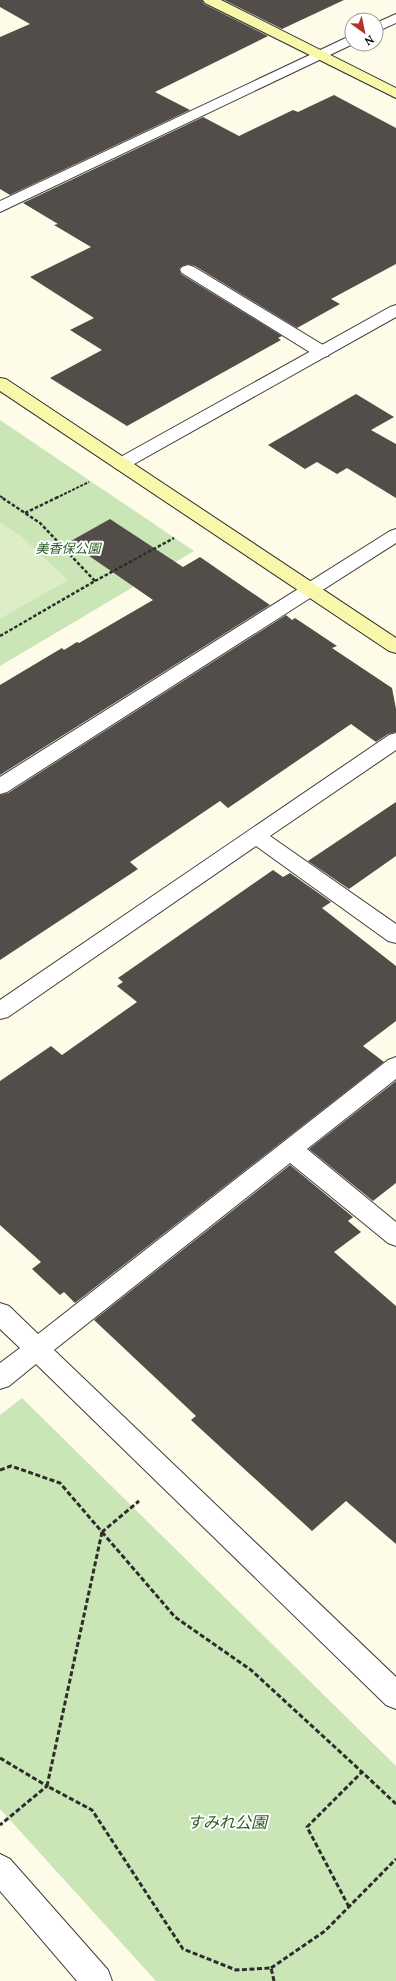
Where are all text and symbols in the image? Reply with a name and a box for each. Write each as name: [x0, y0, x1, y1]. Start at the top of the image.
north arrow: [344, 12, 384, 52]
text: N: [362, 32, 377, 49]
park label: 美香保公園: [35, 540, 102, 557]
park label: すみれ公園: [187, 1812, 269, 1832]

